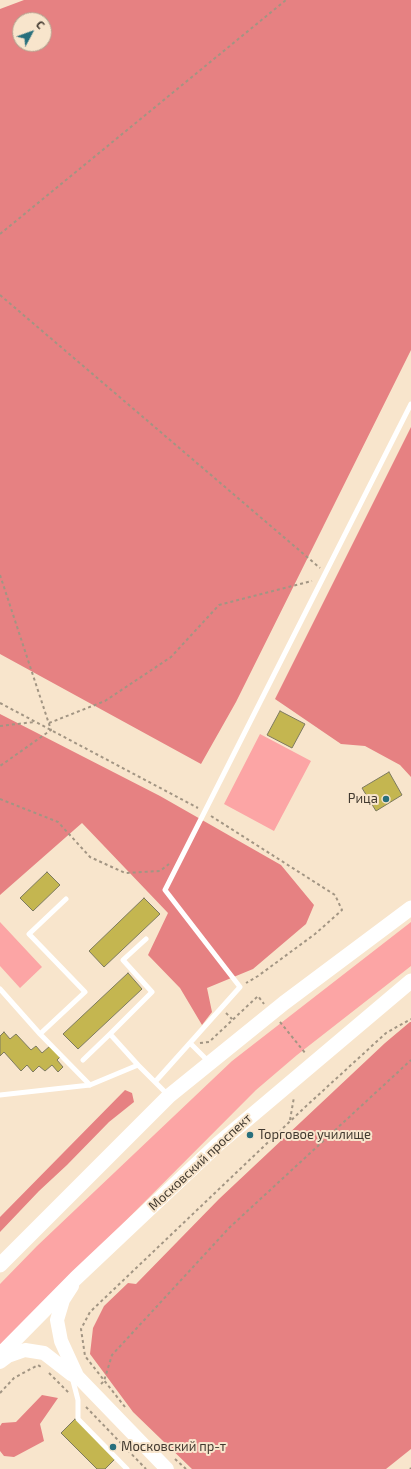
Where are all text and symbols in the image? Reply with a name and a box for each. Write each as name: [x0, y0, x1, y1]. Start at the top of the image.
north arrow: [12, 12, 52, 52]
text: С: [34, 18, 48, 31]
place label: Рица: [348, 791, 378, 807]
marker: Рица: [381, 794, 391, 804]
street label: Московский проспект: [145, 1110, 255, 1214]
place label: Торговое училище: [258, 1127, 371, 1143]
marker: Торговое училище: [245, 1130, 255, 1140]
place label: Московский пр-т: [121, 1439, 226, 1455]
marker: Московский пр-т: [108, 1442, 118, 1452]

